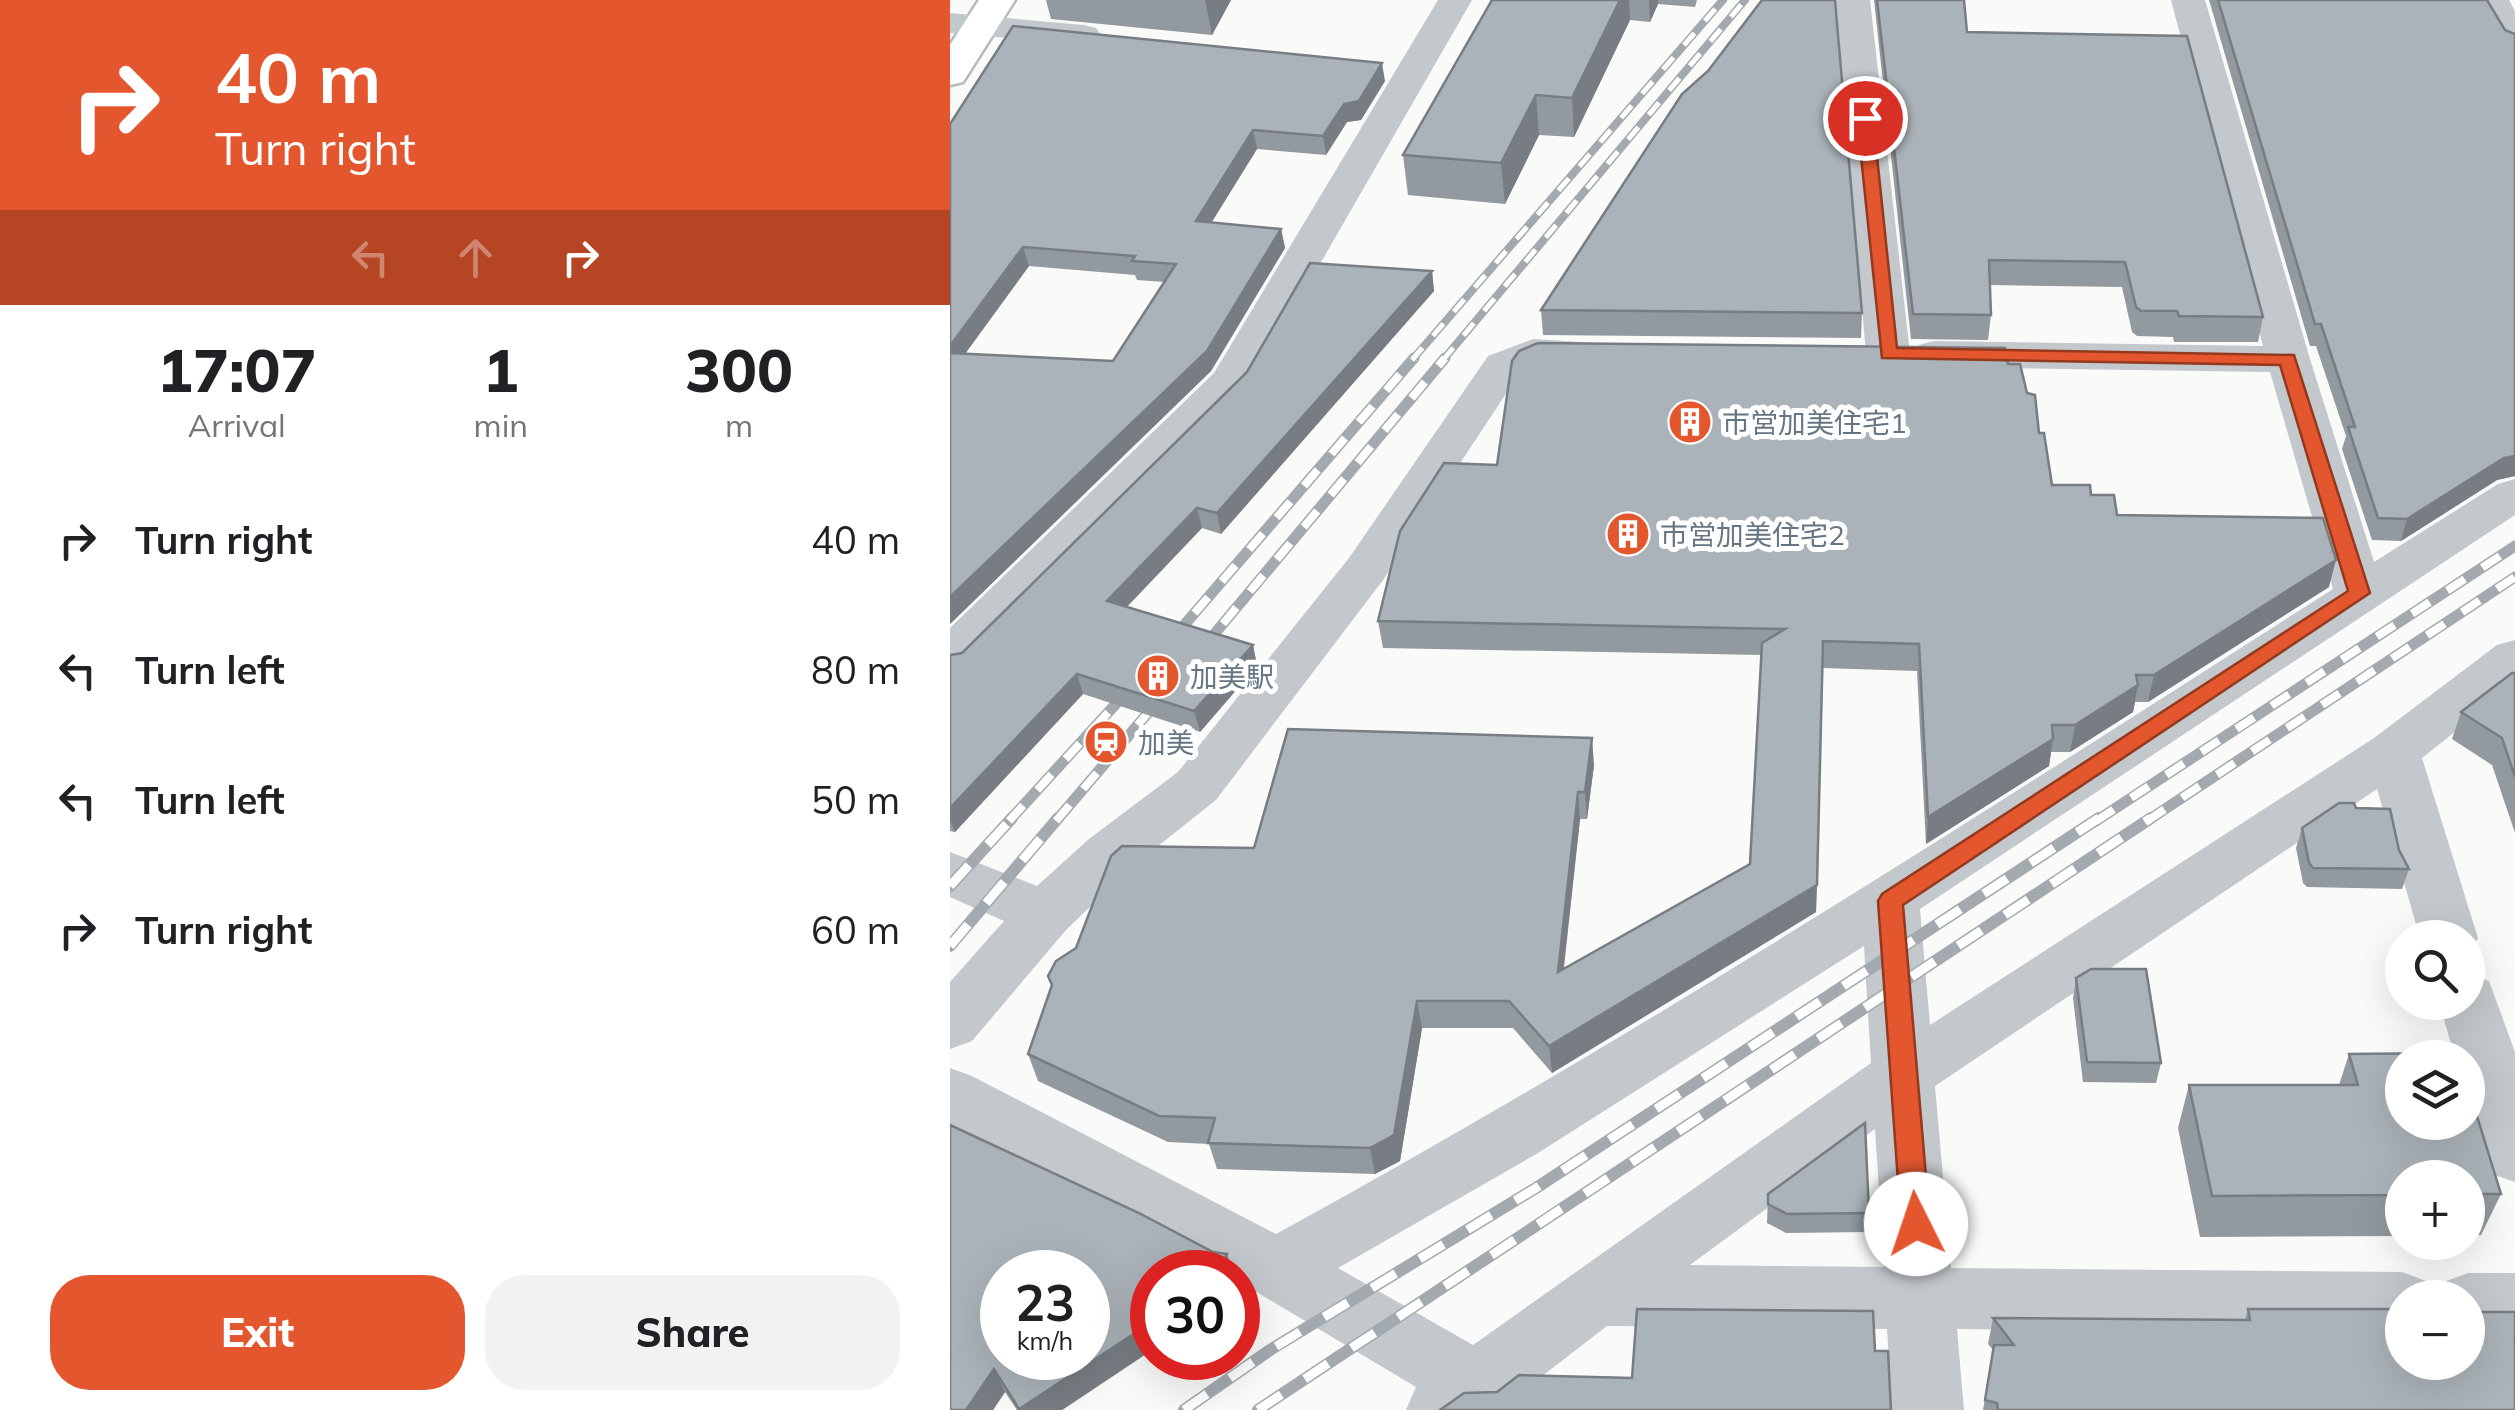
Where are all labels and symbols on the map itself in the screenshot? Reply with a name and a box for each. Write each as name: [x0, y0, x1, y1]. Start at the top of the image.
pin: [1823, 76, 1908, 161]
building icon: 市営加美住宅1: [1667, 399, 1713, 445]
place label: 市営加美住宅1: [1722, 405, 1907, 440]
building icon: 市営加美住宅2: [1605, 511, 1651, 557]
place label: 市営加美住宅2: [1660, 517, 1845, 552]
building icon: 加美駅: [1135, 653, 1181, 699]
place label: 加美駅: [1190, 659, 1274, 694]
station icon: 加美: [1083, 719, 1129, 765]
place label: 加美: [1138, 725, 1194, 760]
position arrow: [1864, 1172, 1968, 1276]
speed limit sign: 30: [1130, 1250, 1260, 1380]

